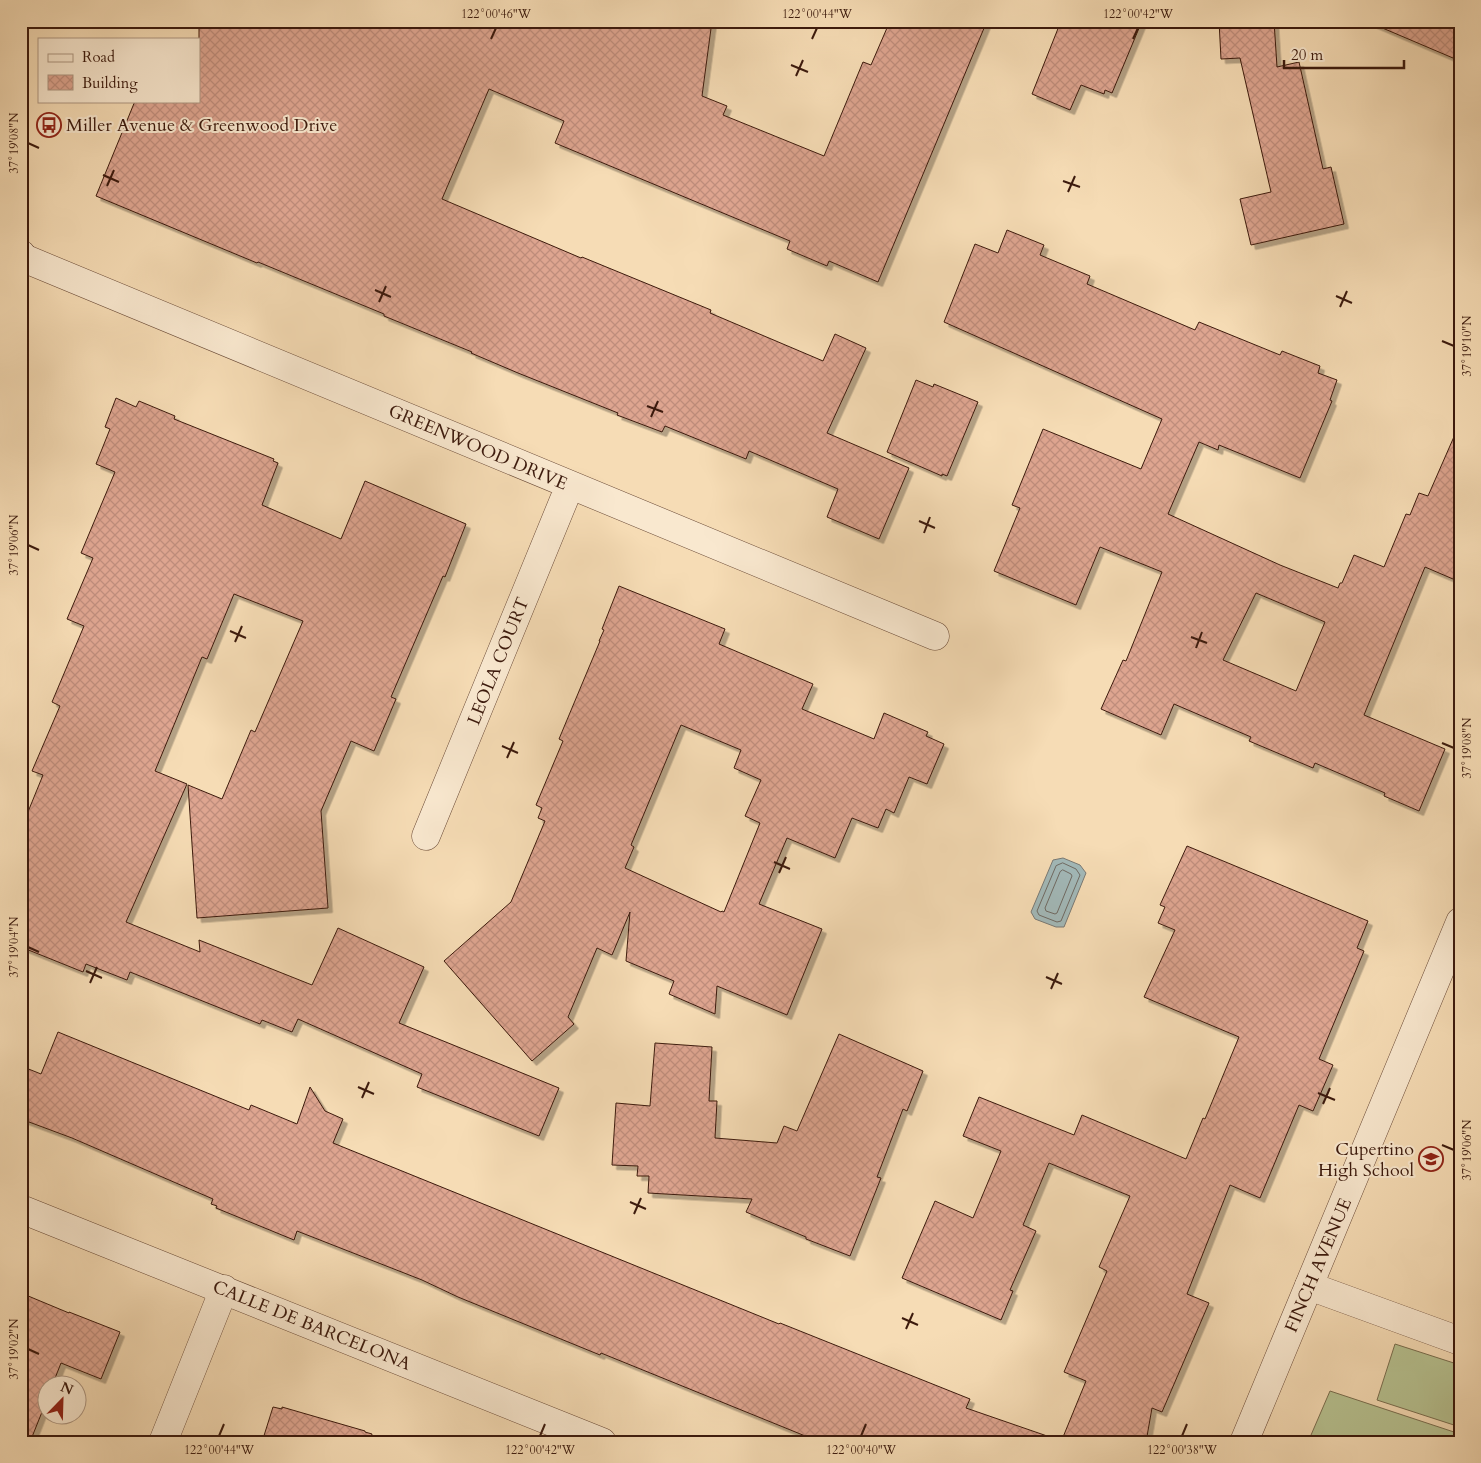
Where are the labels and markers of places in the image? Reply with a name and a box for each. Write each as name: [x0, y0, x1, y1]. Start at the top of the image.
bus stop icon: Miller Avenue & Greenwood Drive: [36, 112, 62, 138]
place label: Miller Avenue & Greenwood Drive: [66, 113, 337, 138]
place label: Cupertino High School: [1318, 1137, 1414, 1183]
school or university icon: Cupertino High School: [1418, 1146, 1444, 1172]

